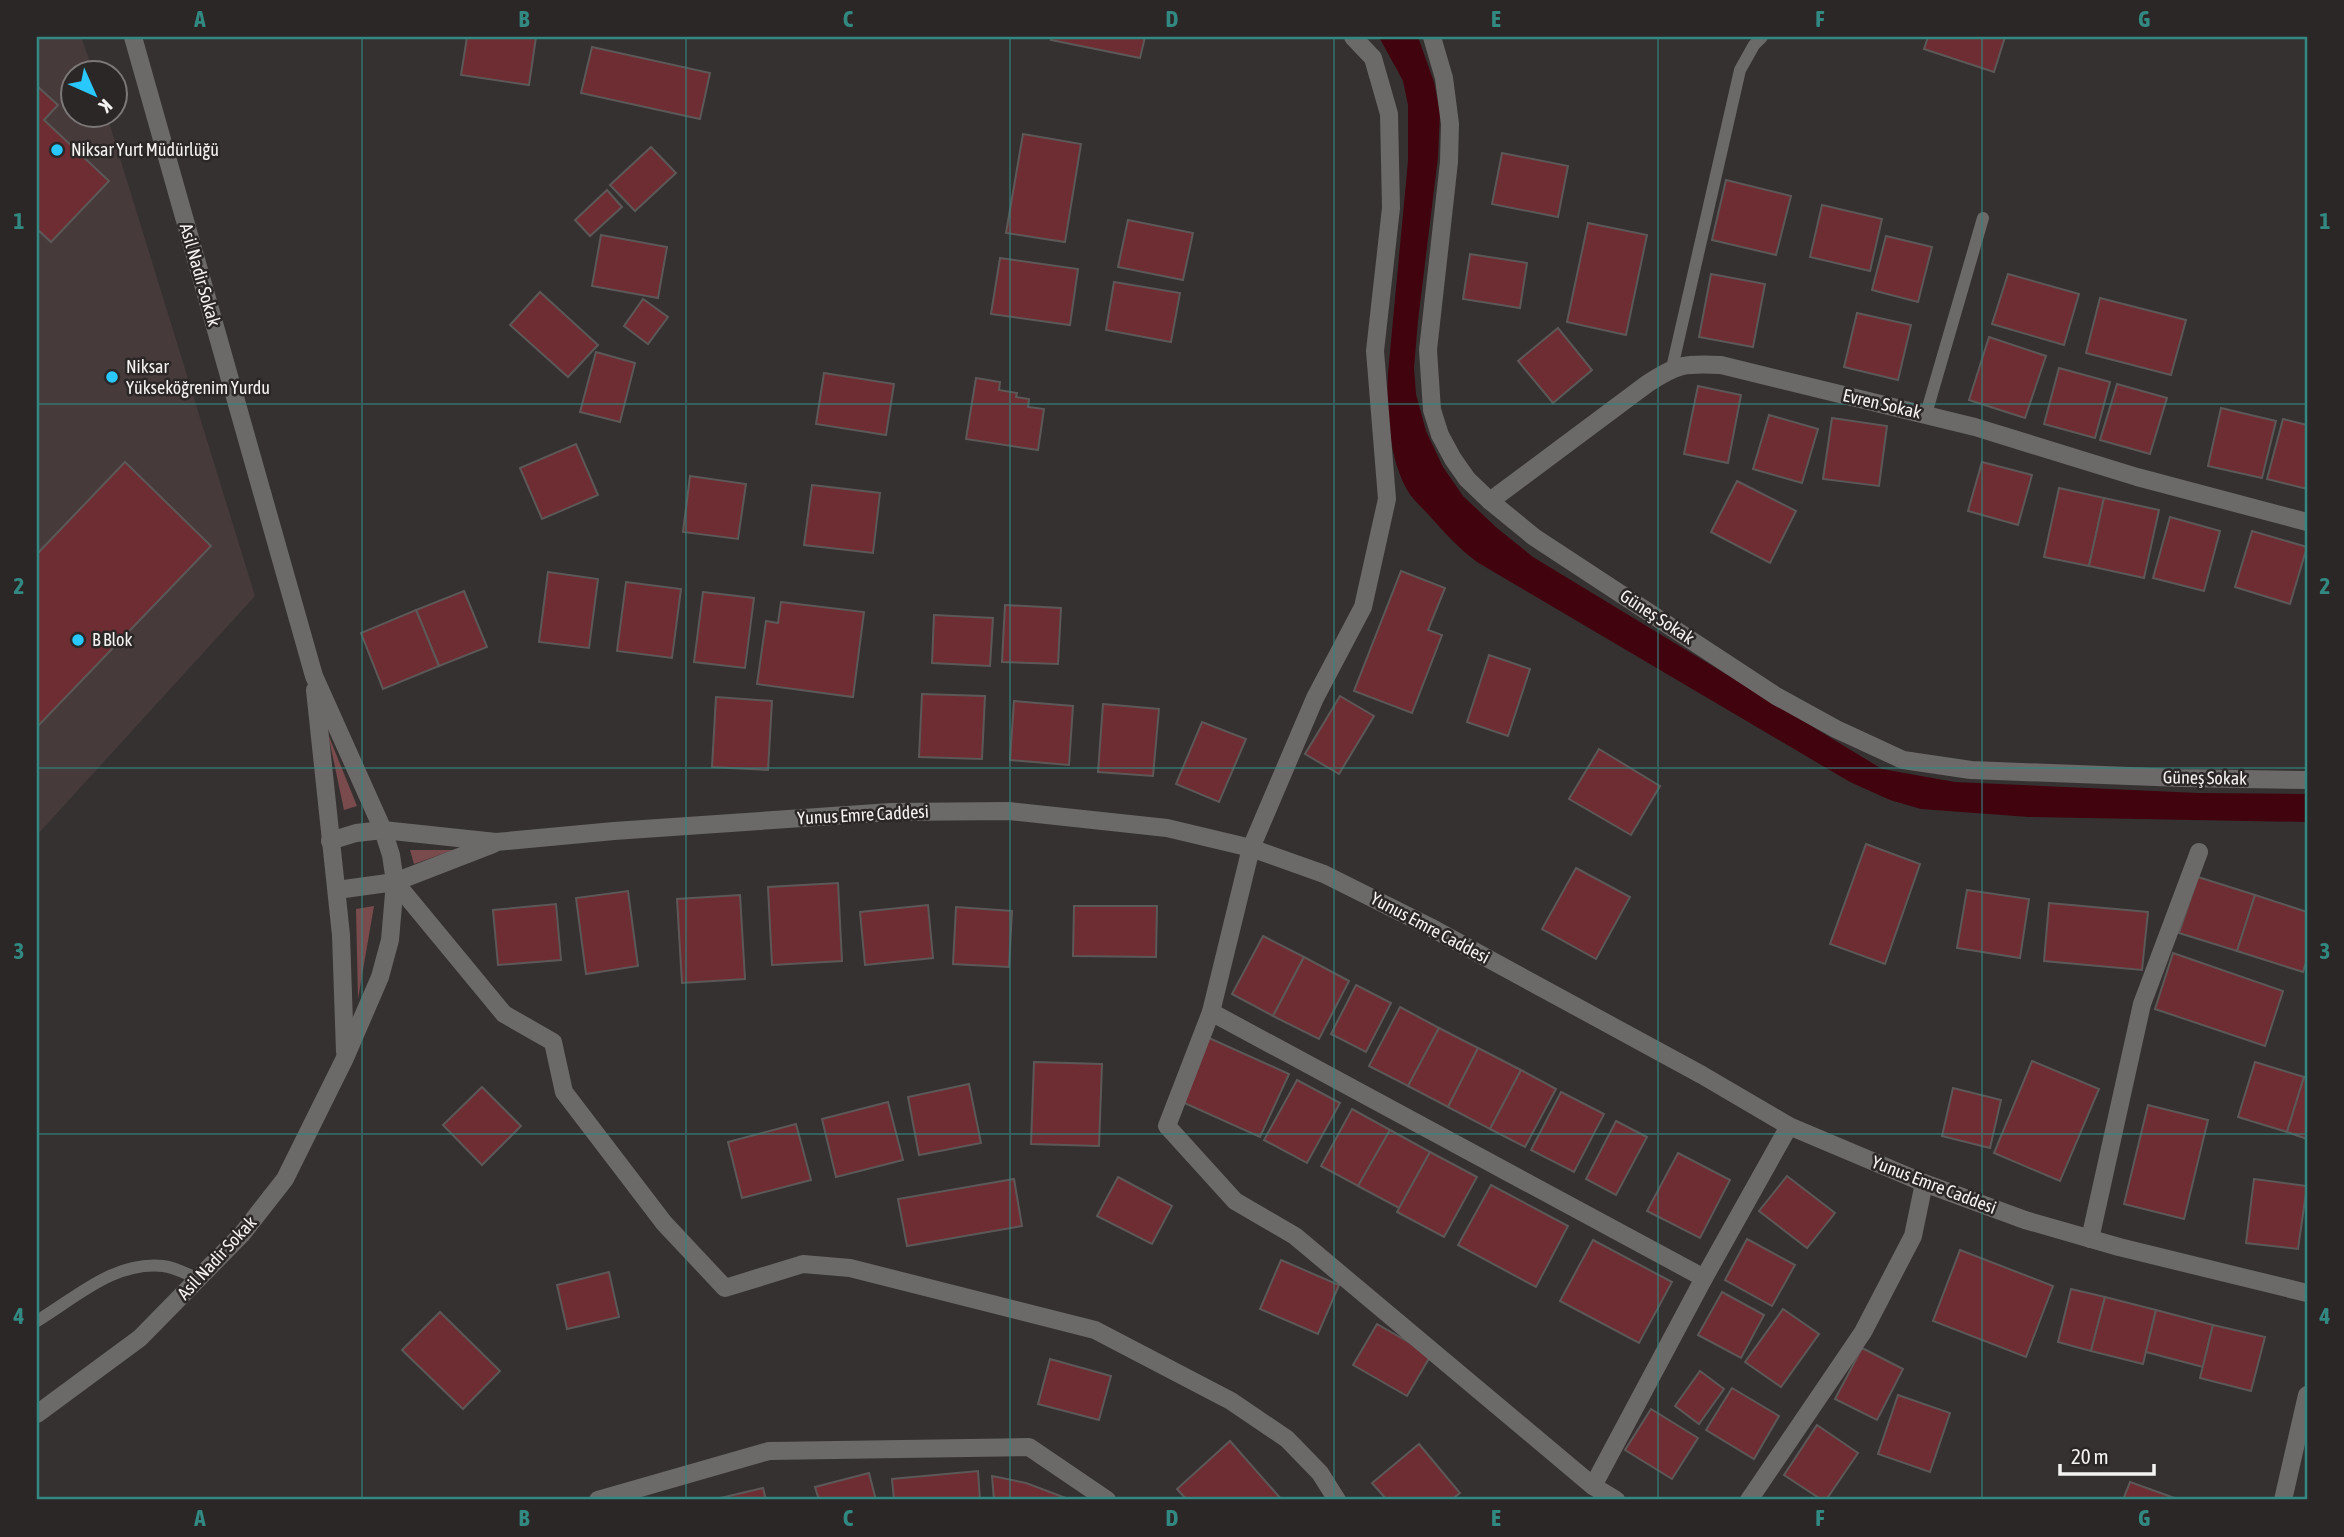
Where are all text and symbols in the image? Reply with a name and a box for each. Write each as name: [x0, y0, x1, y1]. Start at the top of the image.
text: A: [193, 6, 206, 32]
text: B: [519, 6, 530, 32]
text: C: [843, 6, 854, 32]
text: D: [1166, 6, 1179, 32]
text: E: [1491, 6, 1501, 32]
text: F: [1815, 6, 1825, 32]
text: G: [2138, 6, 2150, 32]
north arrow: [60, 60, 130, 130]
text: K: [94, 95, 117, 118]
place label: Niksar Yurt Müdürlüğü: [71, 139, 219, 160]
marker: Niksar Yurt Müdürlüğü: [49, 142, 65, 158]
text: 1: [14, 208, 25, 234]
text: 1: [2320, 208, 2331, 234]
street label: Asil Nadir Sokak: [176, 221, 225, 329]
place label: Niksar Yükseköğrenim Yurdu: [126, 356, 270, 398]
marker: Niksar Yükseköğrenim Yurdu: [104, 369, 120, 385]
street label: Evren Sokak: [1841, 384, 1924, 423]
text: 2: [14, 573, 24, 599]
text: 2: [2320, 573, 2330, 599]
street label: Güneş Sokak: [1616, 585, 1698, 648]
place label: B Blok: [92, 629, 133, 650]
marker: B Blok: [70, 632, 86, 648]
street label: Güneş Sokak: [2163, 766, 2247, 789]
street label: Yunus Emre Caddesi: [797, 801, 929, 828]
street label: Yunus Emre Caddesi: [1367, 887, 1493, 968]
text: 3: [14, 938, 24, 964]
text: 3: [2320, 938, 2330, 964]
street label: Yunus Emre Caddesi: [1869, 1151, 1999, 1218]
street label: Asil Nadir Sokak: [173, 1212, 261, 1304]
text: 4: [13, 1303, 25, 1329]
text: 4: [2319, 1303, 2331, 1329]
scale bar: [2060, 1432, 2155, 1476]
text: 20 m: [2071, 1444, 2109, 1468]
text: A: [193, 1505, 206, 1531]
text: B: [519, 1505, 530, 1531]
text: C: [843, 1505, 854, 1531]
text: D: [1166, 1505, 1179, 1531]
text: E: [1491, 1505, 1501, 1531]
text: F: [1815, 1505, 1825, 1531]
text: G: [2138, 1505, 2150, 1531]

